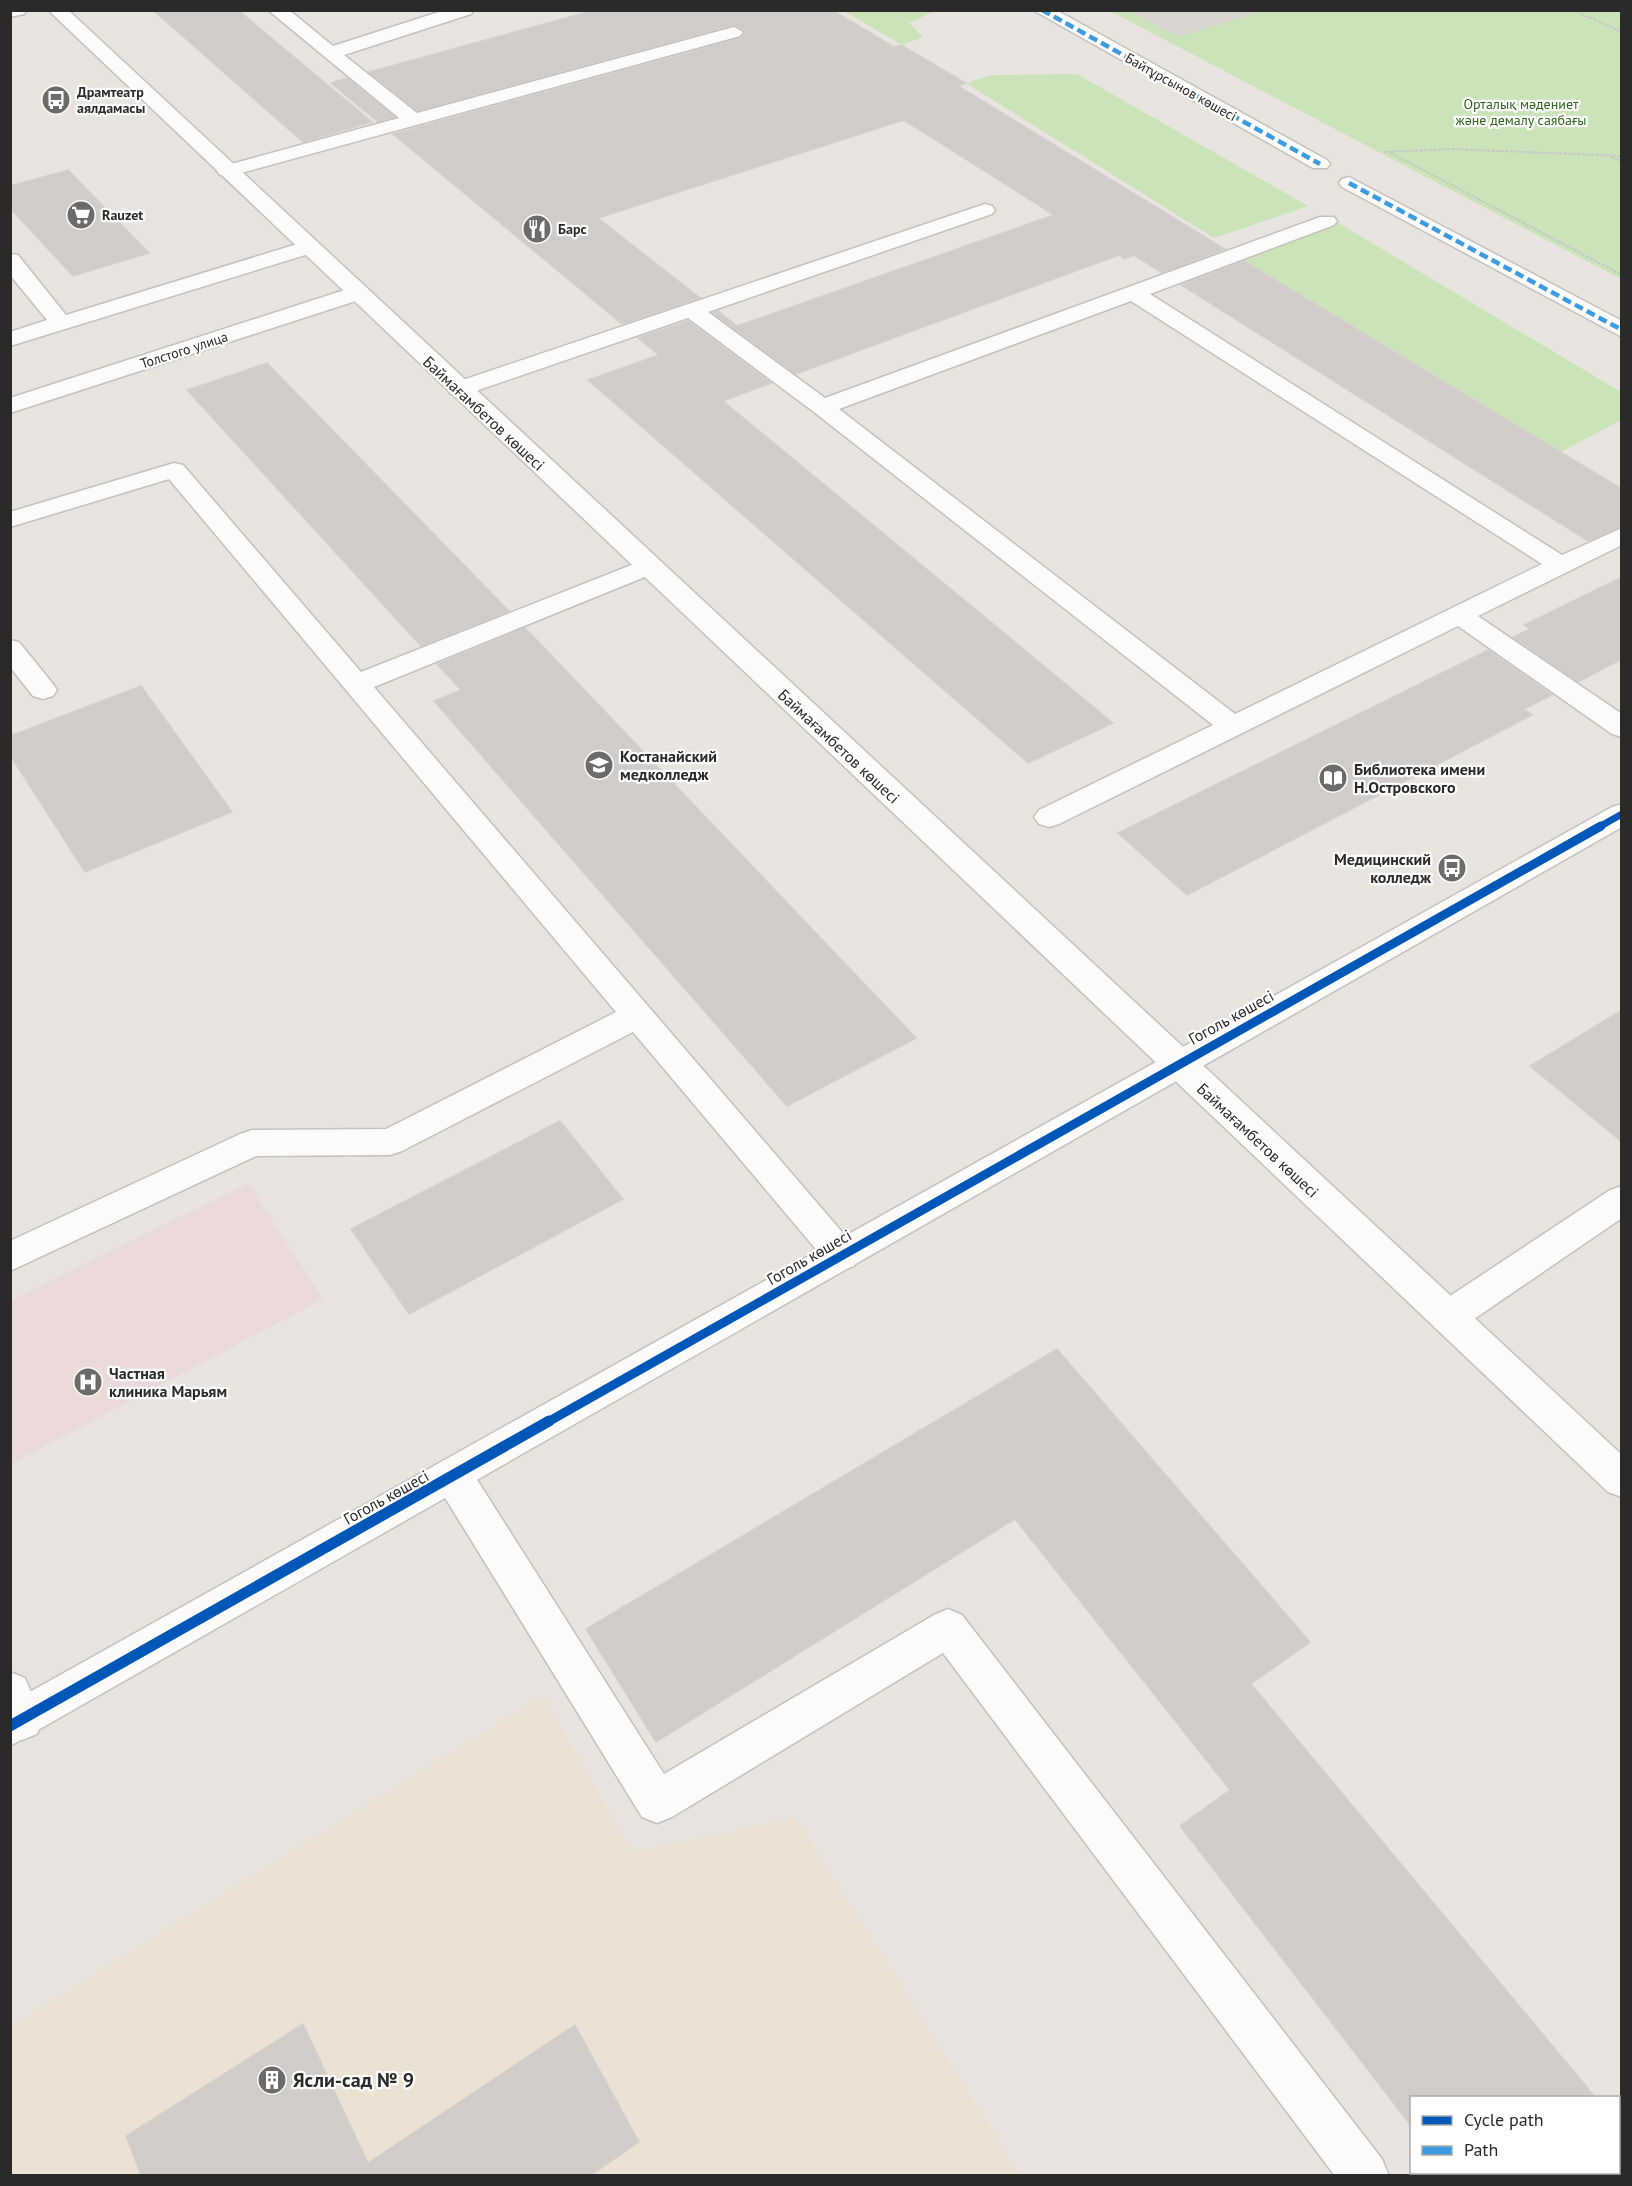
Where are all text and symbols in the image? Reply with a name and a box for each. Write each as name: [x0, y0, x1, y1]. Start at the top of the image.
street label: Байтұрсынов көшесі: [1122, 49, 1240, 125]
place label: Драмтеатр аялдамасы: [77, 83, 145, 117]
bus stop icon: Драмтеатр аялдамасы: [40, 84, 72, 116]
park label: Орталық мәдениет және демалу саябағы: [1455, 95, 1587, 129]
supermarket icon: Rauzet: [65, 199, 97, 231]
place label: Rauzet: [102, 206, 143, 224]
restaurant icon: Барс: [521, 213, 553, 245]
place label: Барс: [558, 220, 587, 238]
street label: Толстого улица: [138, 327, 230, 373]
street label: Баймағамбетов көшесі: [419, 351, 549, 475]
street label: Баймағамбетов көшесі: [774, 684, 904, 808]
place label: Костанайский медколледж: [620, 746, 717, 784]
school or university icon: Костанайский медколледж: [583, 749, 615, 781]
place label: Библиотека имени Н.Островского: [1354, 759, 1485, 797]
library icon: Библиотека имени Н.Островского: [1317, 762, 1349, 794]
place label: Медицинский колледж: [1334, 849, 1432, 887]
bus stop icon: Медицинский колледж: [1436, 852, 1468, 884]
street label: Гоголь көшесі: [1185, 985, 1277, 1049]
street label: Баймағамбетов көшесі: [1193, 1078, 1323, 1202]
street label: Гоголь көшесі: [763, 1225, 855, 1289]
place label: Частная клиника Марьям: [109, 1363, 227, 1401]
hospital icon: Частная клиника Марьям: [72, 1366, 104, 1398]
street label: Гоголь көшесі: [340, 1465, 432, 1529]
building icon: Ясли-сад № 9: [256, 2064, 288, 2096]
place label: Ясли-сад № 9: [293, 2067, 414, 2093]
legend: [1410, 2096, 1620, 2174]
text: Cycle path: [1464, 2108, 1544, 2131]
text: Path: [1464, 2138, 1498, 2161]

